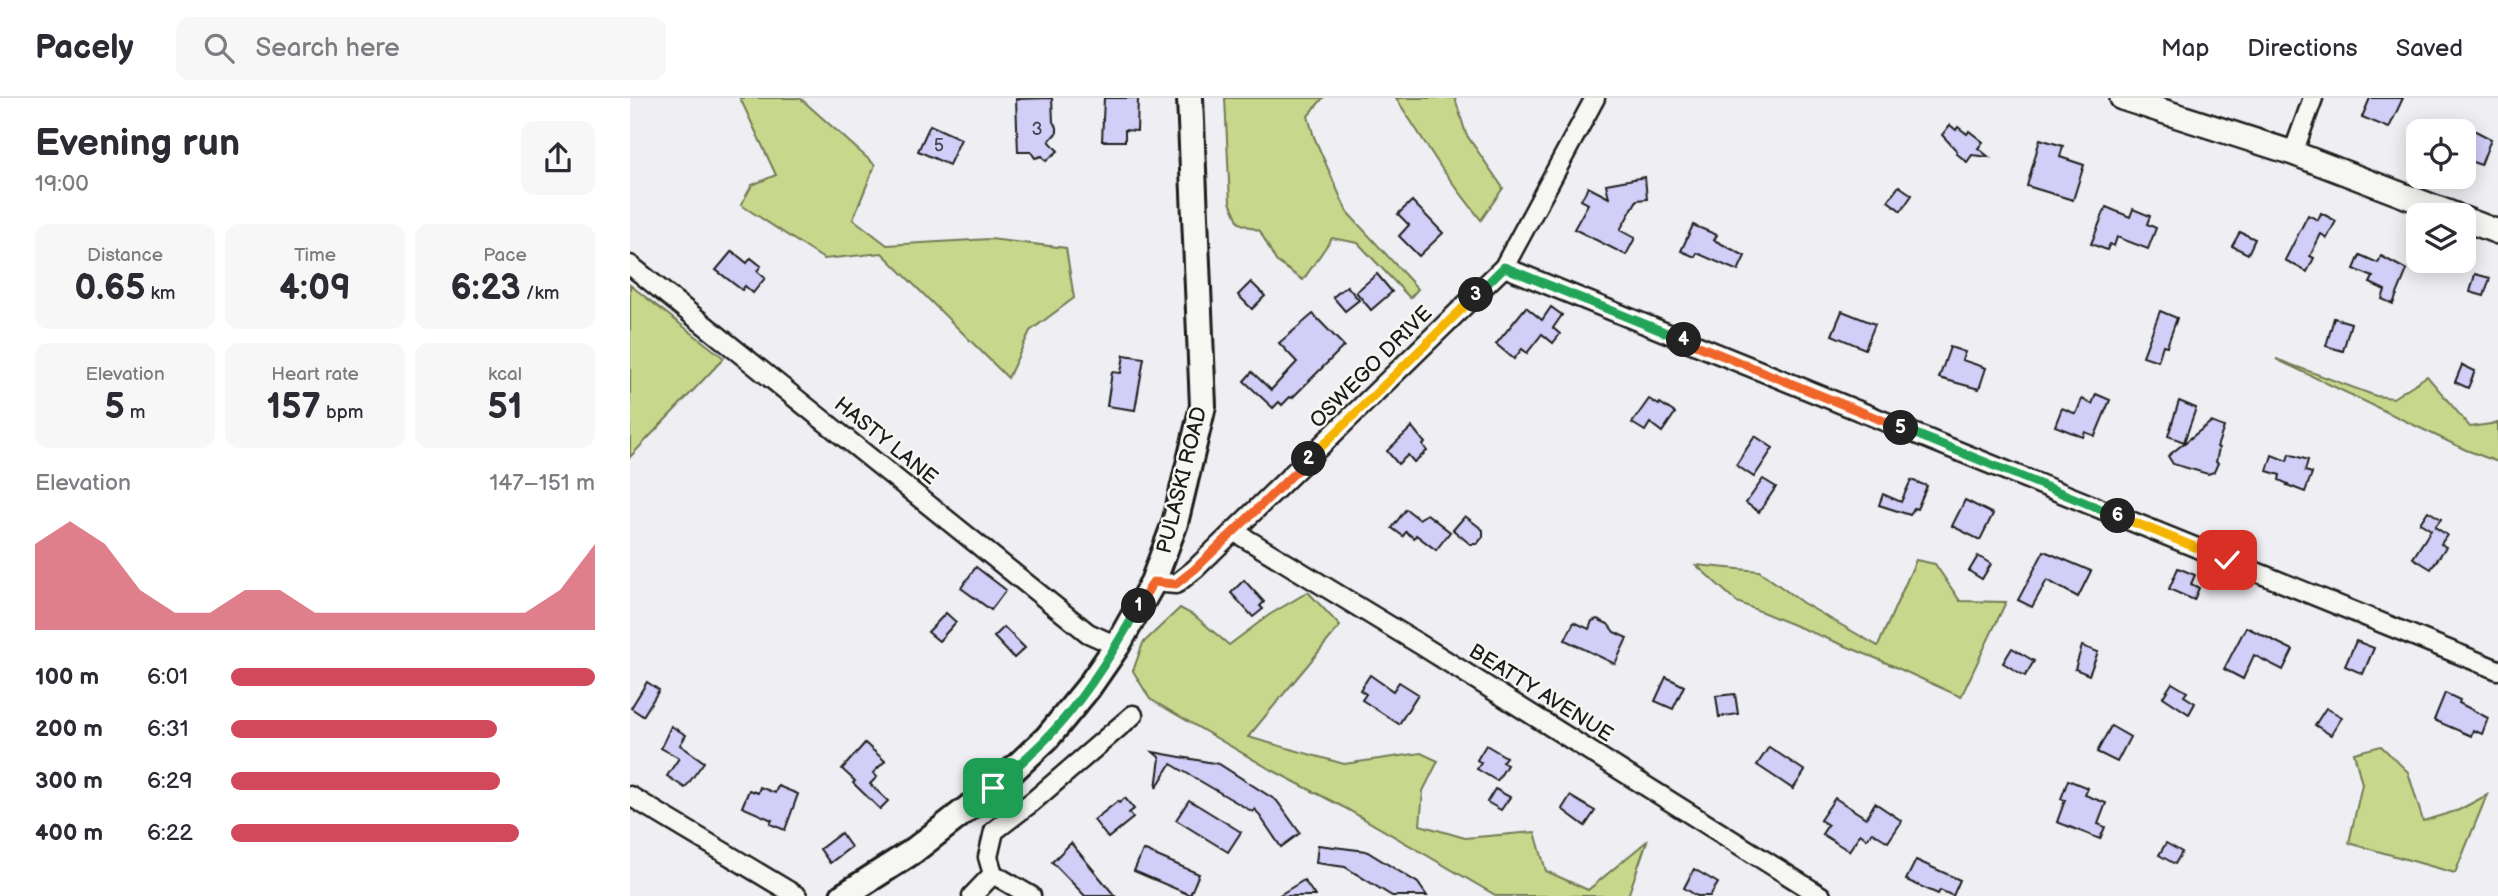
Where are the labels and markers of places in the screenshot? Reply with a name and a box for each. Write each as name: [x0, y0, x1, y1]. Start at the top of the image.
pin: 3: [1458, 278, 1494, 312]
pin: 4: [1666, 322, 1702, 358]
pin: 5: [1884, 410, 1918, 446]
pin: 2: [1292, 442, 1326, 476]
pin: 6: [2100, 498, 2136, 534]
pin: [2197, 530, 2257, 590]
pin: 1: [1121, 588, 1156, 624]
pin: [963, 758, 1023, 818]

